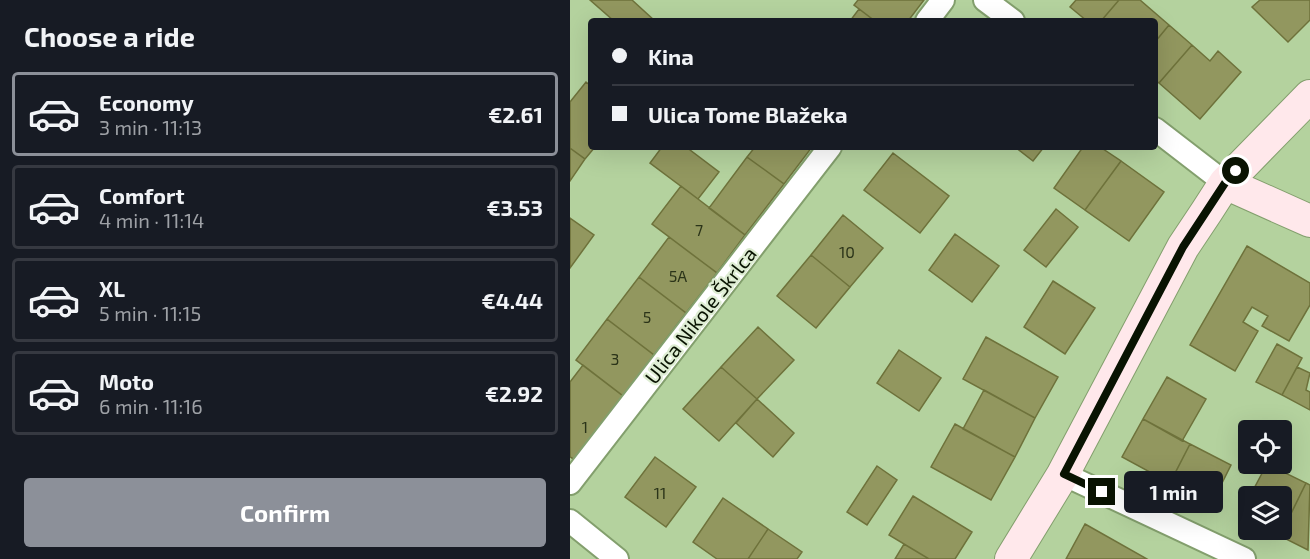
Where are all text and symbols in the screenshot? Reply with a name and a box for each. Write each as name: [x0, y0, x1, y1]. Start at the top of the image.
text: Choose a ride: [24, 20, 195, 52]
text: Kina: [648, 43, 694, 69]
icon: car: [27, 87, 81, 141]
text: Economy: [99, 89, 194, 115]
text: €2.61: [488, 101, 543, 127]
text: Ulica Tome Blažeka: [648, 101, 848, 127]
text: 3 min · 11:13: [99, 115, 202, 139]
route start: [1222, 157, 1249, 184]
icon: car: [27, 180, 81, 234]
text: Comfort: [99, 182, 184, 208]
text: €3.53: [486, 194, 543, 220]
text: 4 min · 11:14: [99, 208, 204, 232]
house number: 7: [695, 220, 703, 239]
street label: Ulica Nikole Škrlca: [639, 242, 761, 388]
house number: 10: [839, 242, 855, 261]
house number: 5A: [669, 266, 687, 285]
icon: car: [27, 273, 81, 327]
text: XL: [99, 275, 125, 301]
text: €4.44: [482, 287, 543, 313]
text: 5 min · 11:15: [99, 301, 201, 325]
house number: 5: [643, 307, 651, 326]
house number: 3: [611, 349, 619, 368]
icon: car: [27, 366, 81, 420]
text: Moto: [99, 368, 154, 394]
text: €2.92: [485, 380, 543, 406]
text: 6 min · 11:16: [99, 394, 203, 418]
house number: 1: [582, 417, 588, 436]
map controls: [1238, 420, 1292, 540]
button: locate: [1238, 420, 1292, 474]
callout: 1 min: [1123, 471, 1222, 513]
button: Confirm: [24, 478, 546, 547]
route end: [1088, 478, 1115, 505]
text: 1 min: [1149, 480, 1198, 504]
house number: 11: [654, 483, 666, 502]
button: layers: [1238, 486, 1292, 540]

